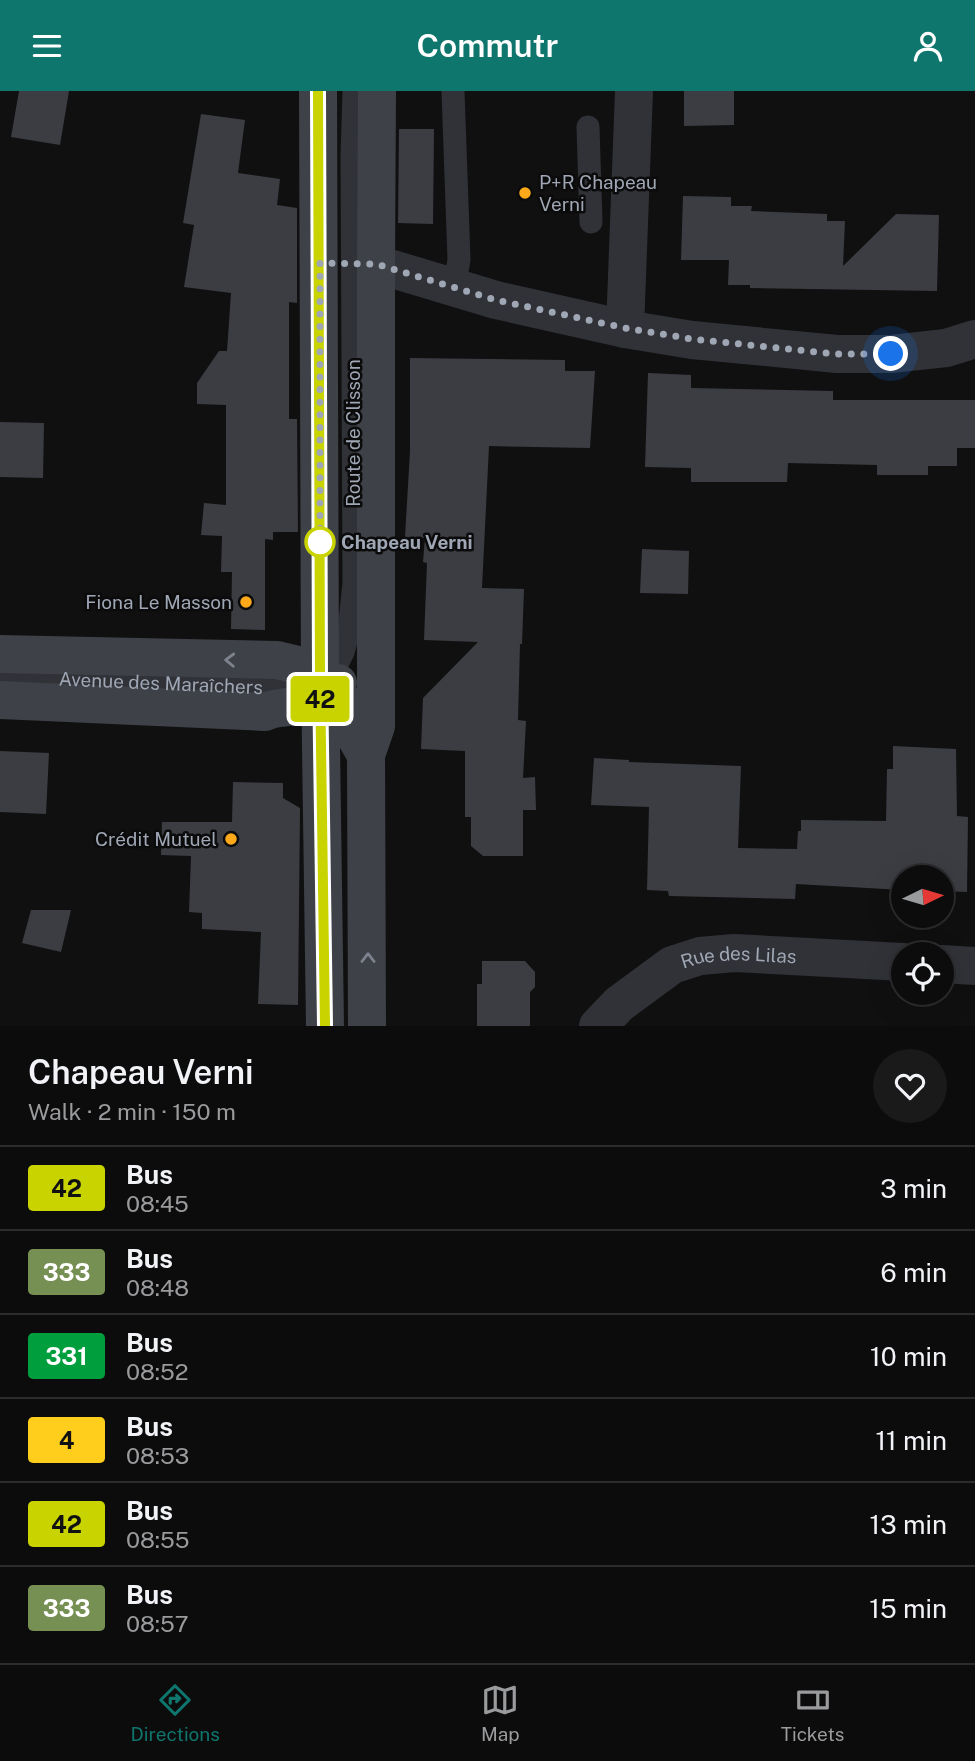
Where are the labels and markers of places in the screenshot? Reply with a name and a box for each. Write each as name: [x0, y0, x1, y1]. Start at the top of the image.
place label: P+R Chapeau Verni: [539, 171, 657, 215]
marker: P+R Chapeau Verni: [517, 185, 533, 201]
marker: Chapeau Verni: [305, 527, 335, 557]
place label: Chapeau Verni: [341, 531, 473, 553]
place label: Fiona Le Masson: [85, 591, 232, 613]
marker: Fiona Le Masson: [238, 594, 254, 610]
place label: Crédit Mutuel: [95, 828, 217, 850]
marker: Crédit Mutuel: [223, 831, 239, 847]

